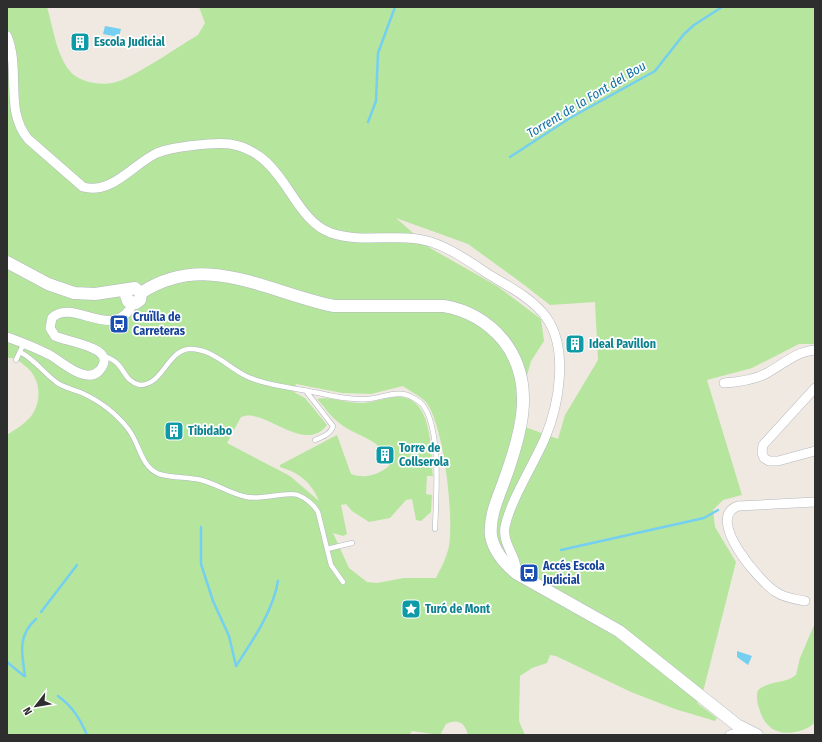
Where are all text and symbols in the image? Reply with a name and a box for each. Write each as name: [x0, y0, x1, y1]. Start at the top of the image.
building icon: Escola Judicial: [69, 31, 91, 53]
place label: Escola Judicial: [94, 35, 166, 49]
water label: Torrent de la Font del Bou: [524, 58, 649, 141]
place label: Cruïlla de Carreteras: [133, 310, 186, 338]
bus stop icon: Cruïlla de Carreteras: [108, 313, 130, 335]
building icon: Ideal Pavillon: [564, 333, 586, 355]
place label: Ideal Pavillon: [589, 337, 656, 351]
building icon: Tibidabo: [163, 420, 185, 442]
place label: Tibidabo: [188, 424, 233, 438]
place label: Torre de Collserola: [399, 441, 449, 469]
building icon: Torre de Collserola: [374, 444, 396, 466]
place label: Accés Escola Judicial: [542, 559, 605, 587]
bus stop icon: Accés Escola Judicial: [518, 562, 540, 584]
place icon: Turó de Mont: [400, 598, 422, 620]
place label: Turó de Mont: [425, 602, 491, 616]
north arrow: [16, 686, 56, 726]
text: N: [21, 705, 35, 717]

